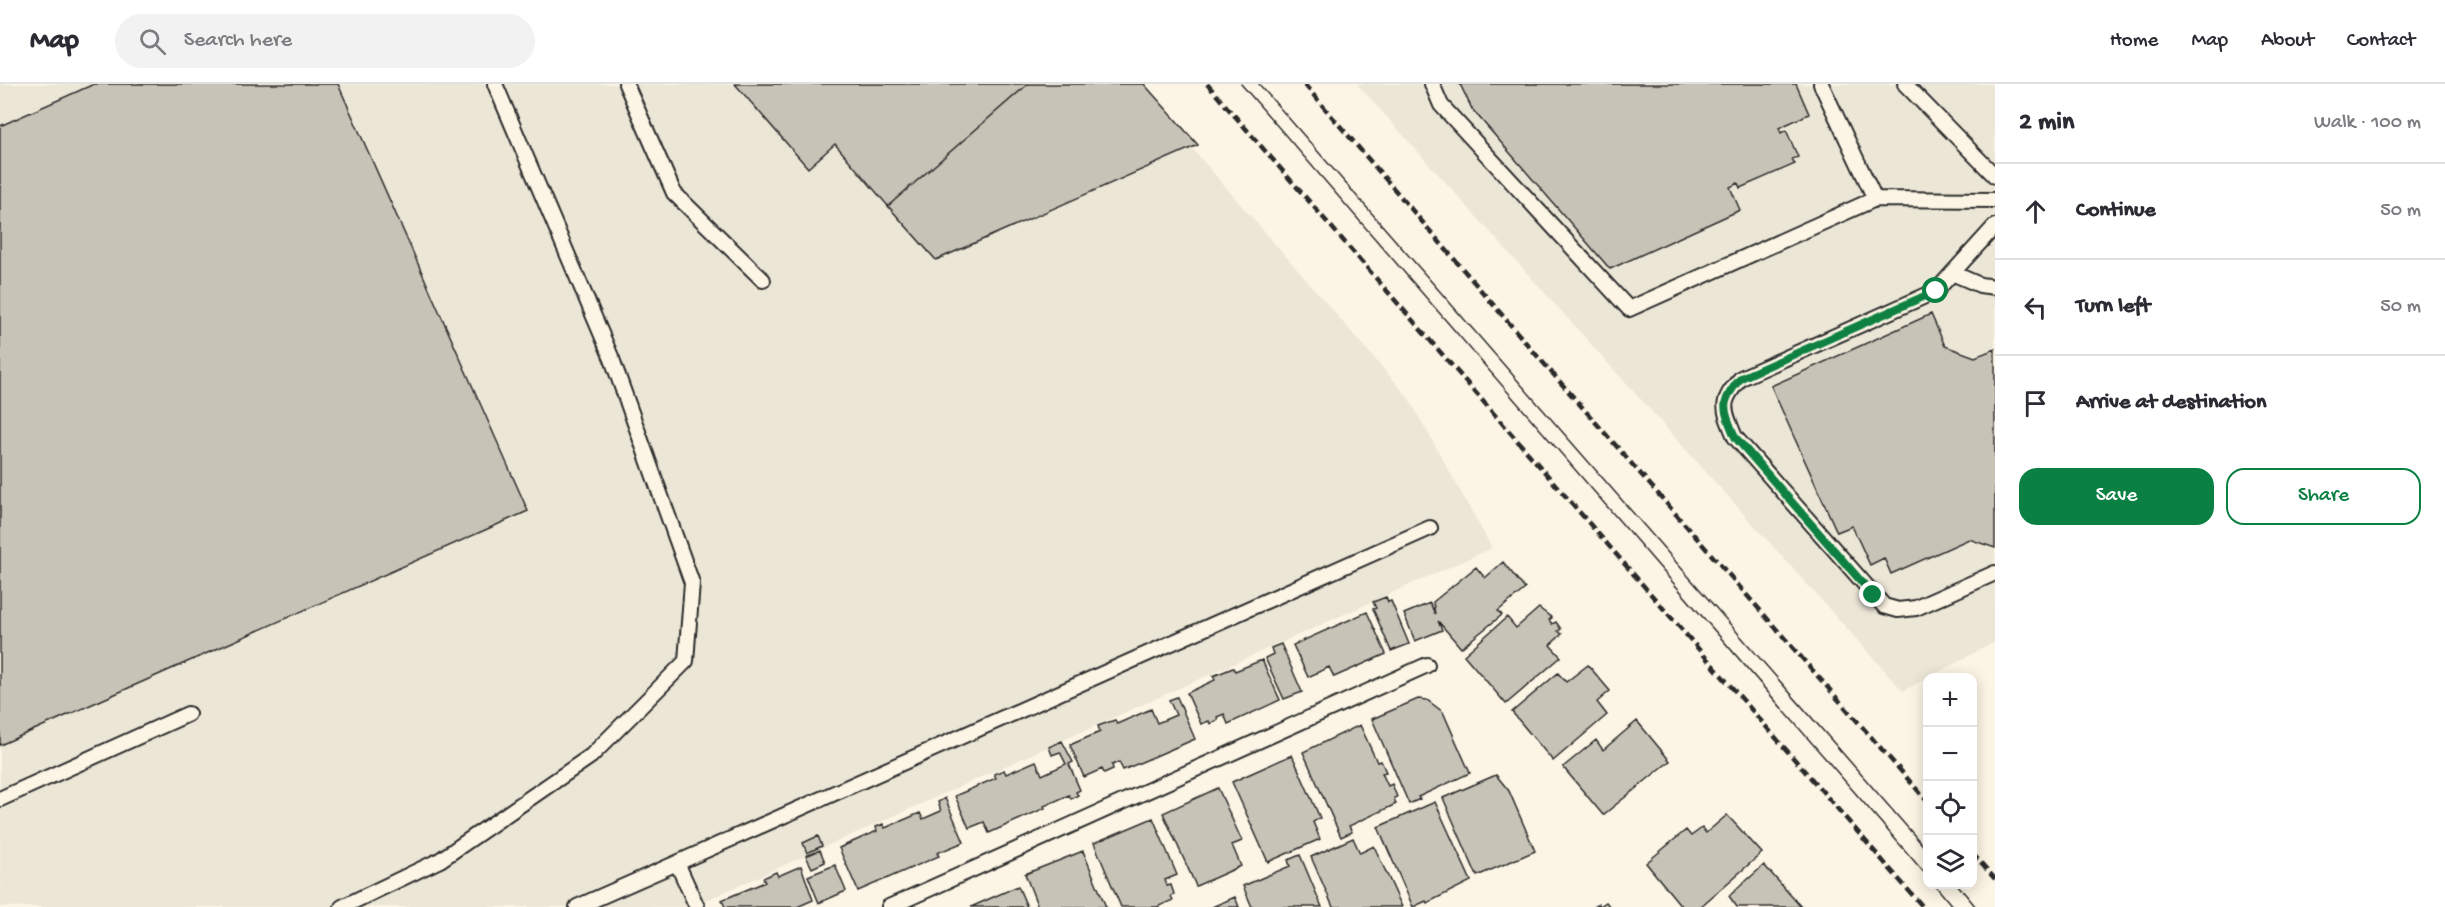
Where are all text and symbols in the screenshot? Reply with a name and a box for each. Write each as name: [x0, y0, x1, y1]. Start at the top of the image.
search box: [115, 14, 535, 68]
text: Map: [30, 25, 79, 58]
icon: search: [136, 25, 169, 58]
text: Search here: [184, 28, 292, 54]
text: Home: [2110, 29, 2158, 54]
text: Map: [2191, 29, 2228, 54]
text: About: [2261, 29, 2314, 54]
text: Contact: [2347, 29, 2415, 54]
text: 2 min: [2019, 108, 2074, 139]
text: Walk · 100 m: [2314, 112, 2421, 135]
icon: ahead: [2019, 195, 2052, 228]
text: Continue: [2076, 198, 2156, 224]
text: 50 m: [2380, 200, 2421, 223]
route start: [1922, 277, 1948, 303]
icon: left: [2019, 291, 2052, 324]
text: Turn left: [2076, 294, 2150, 320]
text: 50 m: [2380, 296, 2421, 319]
icon: arrive: [2019, 387, 2052, 420]
text: Arrive at destination: [2076, 390, 2266, 416]
button: Save: [2019, 468, 2214, 525]
button: Share: [2226, 468, 2421, 525]
route end: [1859, 581, 1885, 607]
map controls: [1923, 673, 1977, 889]
button: +: [1923, 673, 1977, 727]
button: −: [1923, 727, 1977, 781]
button: locate: [1923, 781, 1977, 835]
button: layers: [1923, 835, 1977, 889]

